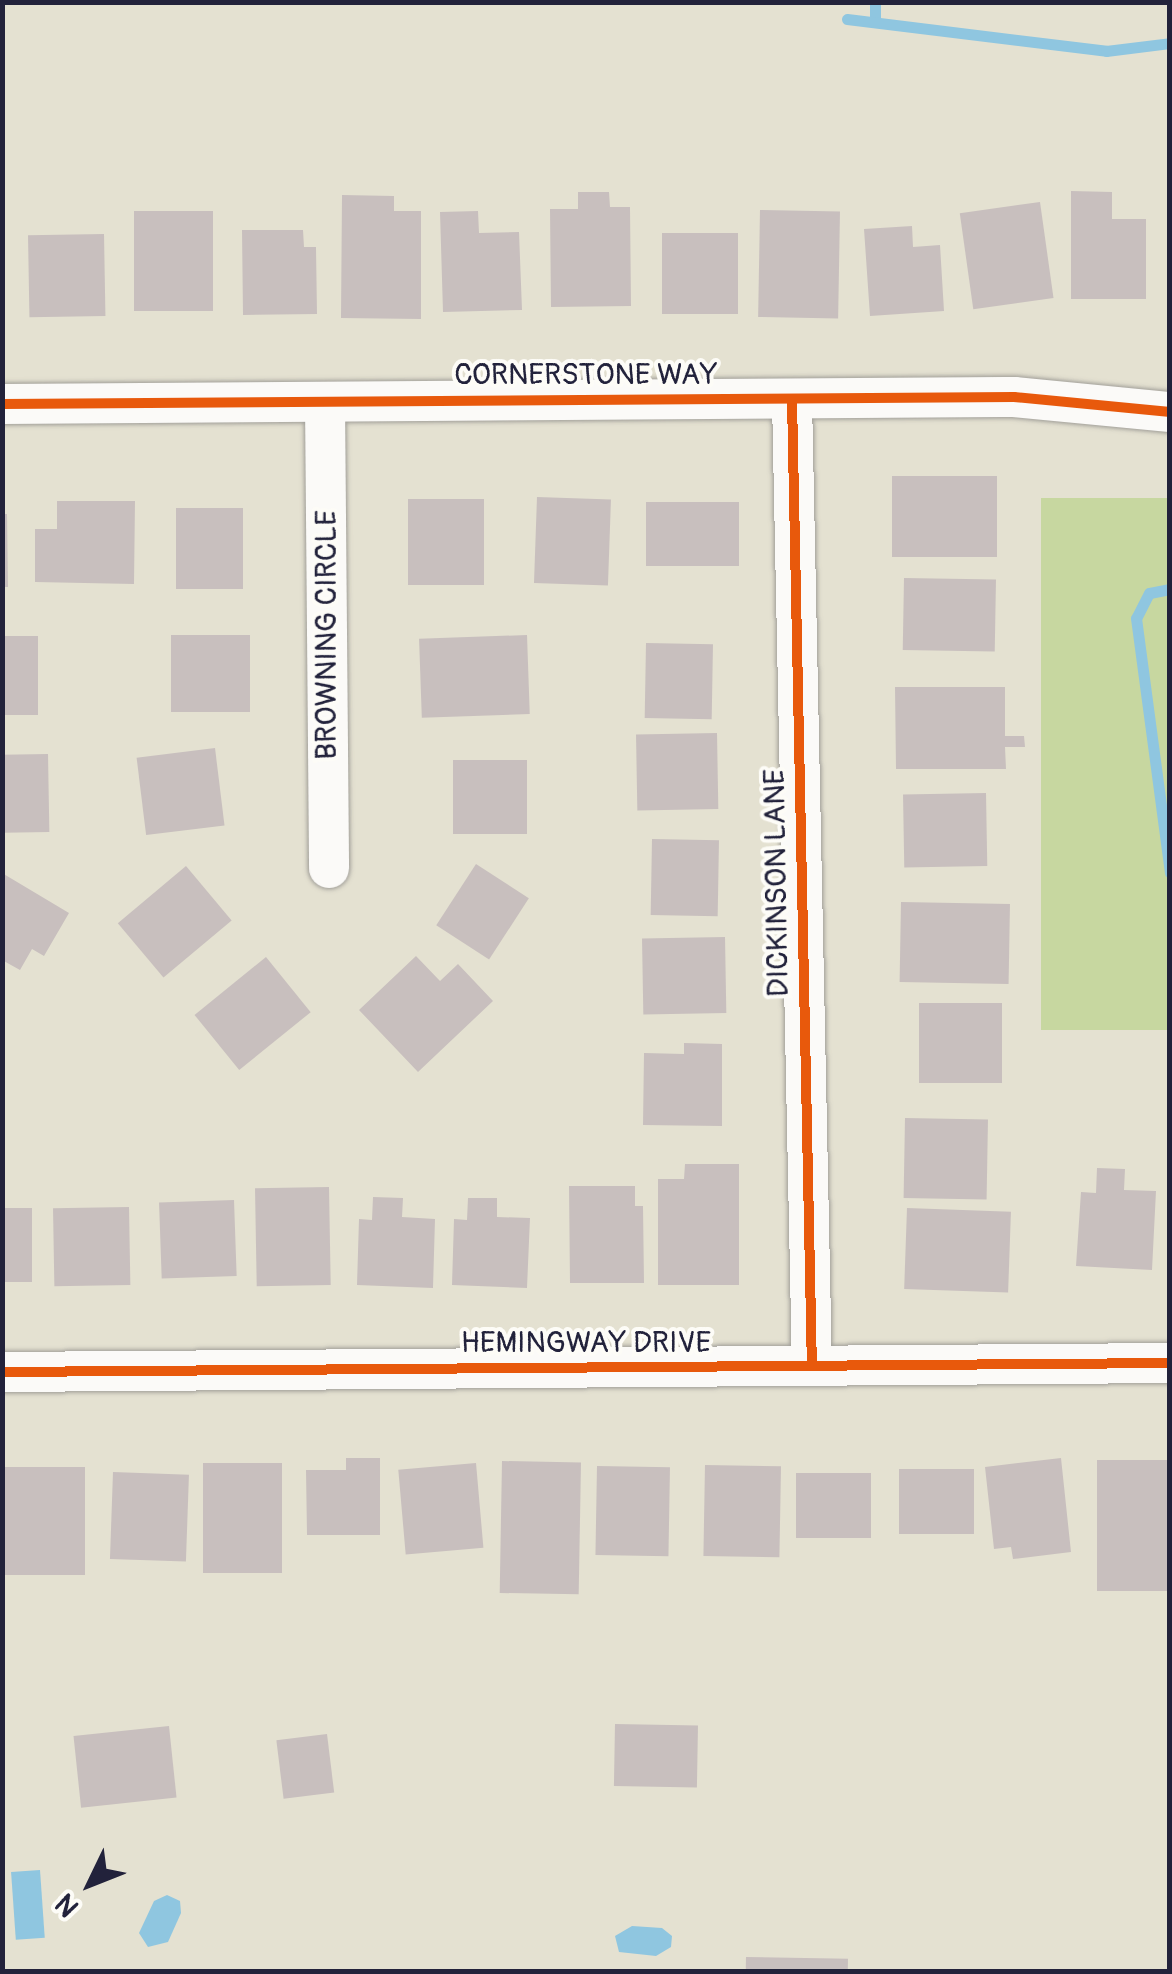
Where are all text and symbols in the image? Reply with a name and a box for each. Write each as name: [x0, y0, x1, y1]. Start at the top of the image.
street label: CORNERSTONE WAY: [454, 357, 718, 393]
street label: BROWNING CIRCLE: [309, 510, 345, 760]
street label: DICKINSON LANE: [757, 769, 797, 997]
street label: HEMINGWAY DRIVE: [461, 1325, 711, 1361]
north arrow: [40, 1834, 140, 1934]
text: N: [48, 1886, 87, 1924]

